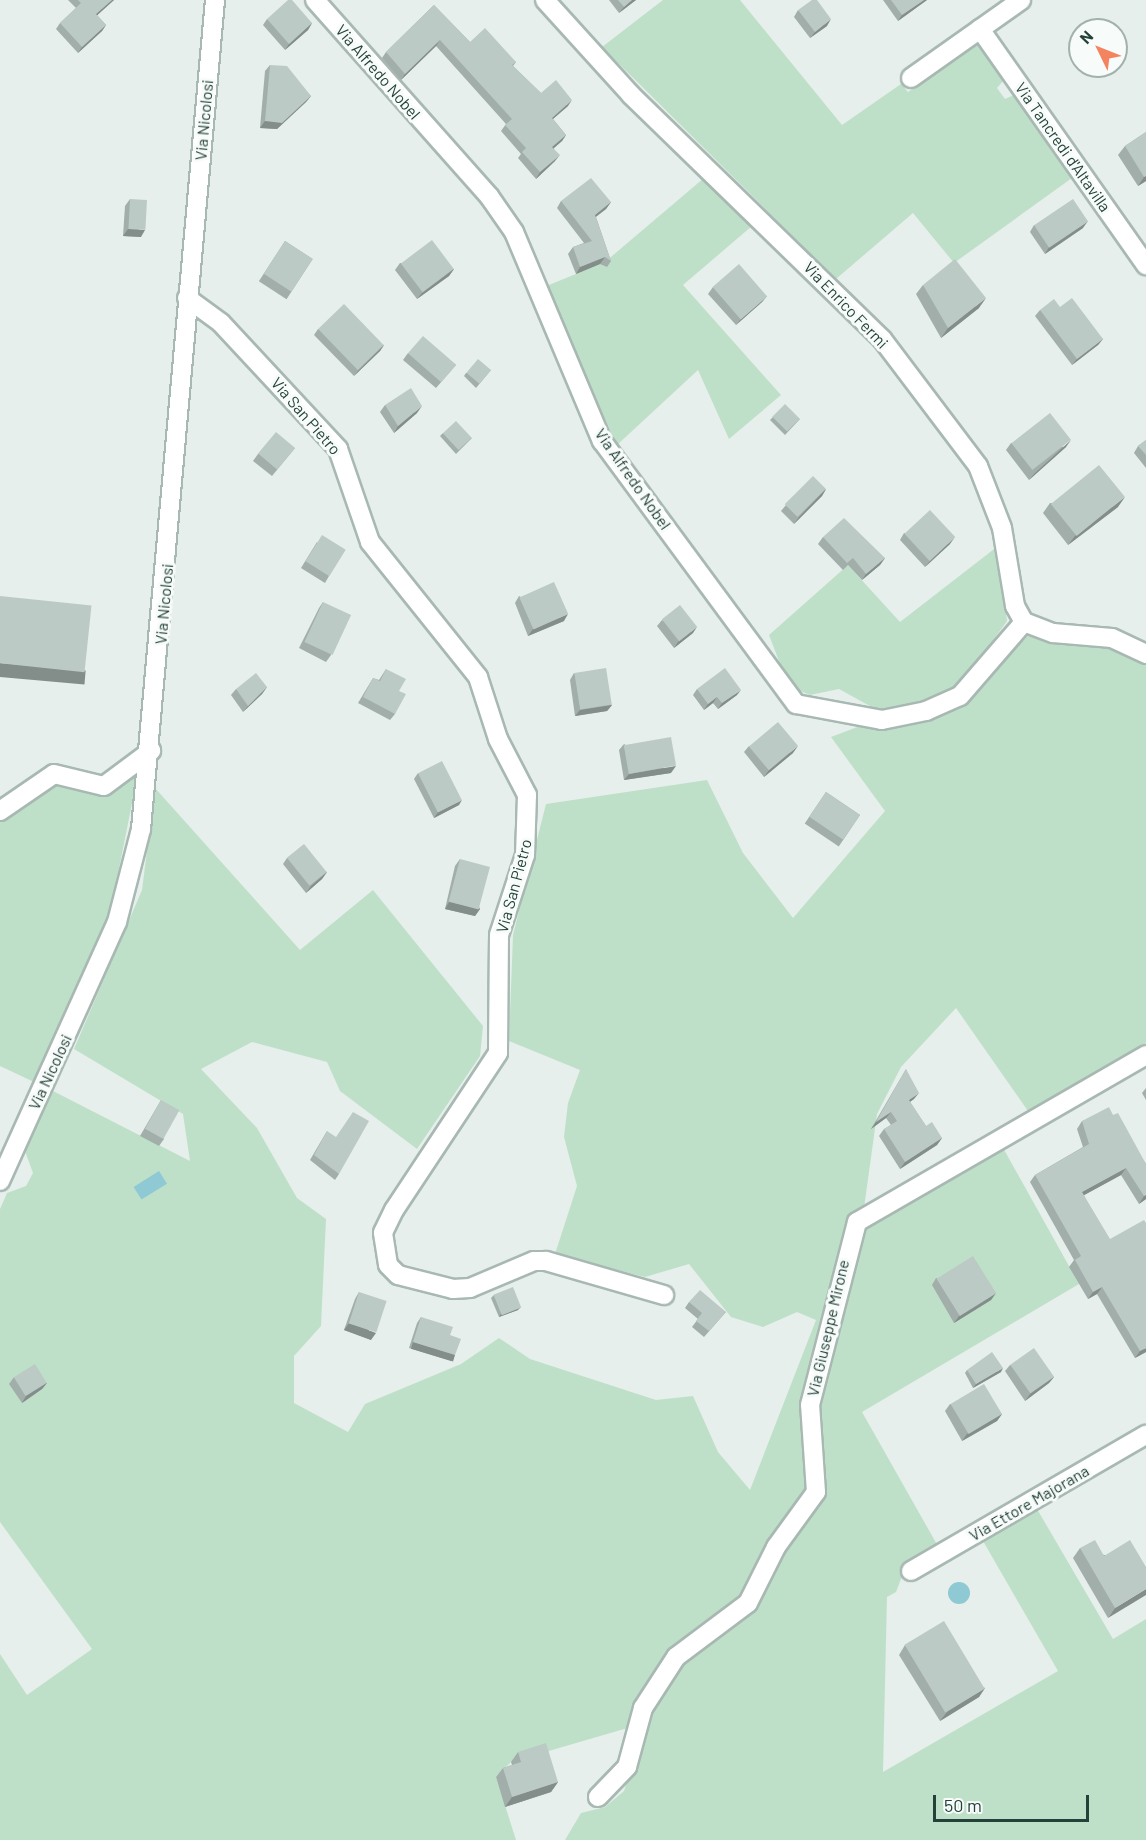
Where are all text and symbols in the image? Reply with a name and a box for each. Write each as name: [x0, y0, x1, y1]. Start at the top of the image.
north arrow: [1068, 18, 1128, 78]
street label: Via Alfredo Nobel: [332, 21, 424, 123]
text: N: [1075, 26, 1097, 47]
street label: Via Nicolosi: [191, 79, 217, 161]
street label: Via Tancredi d'Altavilla: [1011, 79, 1115, 215]
street label: Via Enrico Fermi: [800, 258, 892, 352]
street label: Via San Pietro: [267, 373, 345, 459]
street label: Via Alfredo Nobel: [591, 425, 675, 533]
street label: Via Nicolosi: [151, 563, 177, 645]
street label: Via San Pietro: [492, 837, 536, 935]
street label: Via Nicolosi: [24, 1031, 76, 1113]
street label: Via Giuseppe Mirone: [803, 1258, 853, 1398]
street label: Via Ettore Majorana: [966, 1461, 1092, 1545]
scale bar: [936, 1783, 1092, 1821]
text: 50 m: [944, 1794, 982, 1816]

